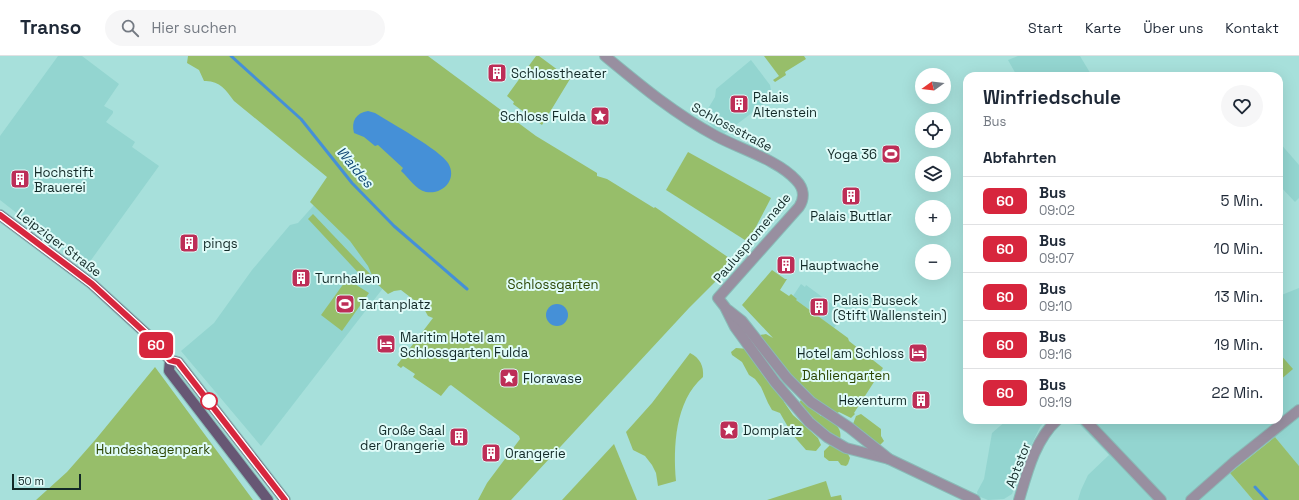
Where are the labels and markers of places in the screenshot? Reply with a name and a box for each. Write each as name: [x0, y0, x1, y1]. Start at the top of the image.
building icon: Schlosstheater: [486, 62, 508, 84]
place label: Schlosstheater: [511, 65, 607, 82]
place label: Palais Altenstein: [753, 89, 817, 121]
building icon: Palais Altenstein: [728, 93, 750, 115]
place icon: Schloss Fulda: [589, 105, 611, 127]
place label: Schloss Fulda: [500, 108, 587, 125]
sports icon: Yoga 36: [880, 143, 902, 165]
place label: Yoga 36: [827, 146, 877, 163]
place label: Hochstift Brauerei: [34, 164, 94, 196]
building icon: Hochstift Brauerei: [9, 168, 31, 190]
building icon: Palais Buttlar: [840, 185, 862, 207]
place label: Palais Buttlar: [810, 208, 892, 225]
building icon: pings: [178, 232, 200, 254]
place label: pings: [203, 235, 238, 252]
building icon: Hauptwache: [775, 254, 797, 276]
place label: Hauptwache: [800, 257, 879, 274]
building icon: Turnhallen: [290, 267, 312, 289]
place label: Turnhallen: [315, 270, 380, 287]
place label: Palais Buseck (Stift Wallenstein): [833, 292, 947, 324]
sports icon: Tartanplatz: [334, 293, 356, 315]
place label: Tartanplatz: [359, 296, 431, 313]
building icon: Palais Buseck (Stift Wallenstein): [808, 296, 830, 318]
place label: Maritim Hotel am Schlossgarten Fulda: [400, 329, 529, 361]
hotel icon: Maritim Hotel am Schlossgarten Fulda: [375, 333, 397, 355]
hotel icon: Hotel am Schloss: [907, 342, 929, 364]
place label: Hotel am Schloss: [797, 345, 904, 362]
place icon: Floravase: [498, 367, 520, 389]
place label: Floravase: [523, 370, 582, 387]
building icon: Hexenturm: [910, 389, 932, 411]
unlabelled marker: [200, 392, 218, 410]
place label: Hexenturm: [838, 392, 907, 409]
place icon: Domplatz: [718, 419, 740, 441]
place label: Große Saal der Orangerie: [360, 422, 445, 454]
place label: Domplatz: [743, 422, 802, 439]
building icon: Große Saal der Orangerie: [448, 426, 470, 448]
building icon: Orangerie: [480, 442, 502, 464]
place label: Orangerie: [505, 445, 566, 462]

